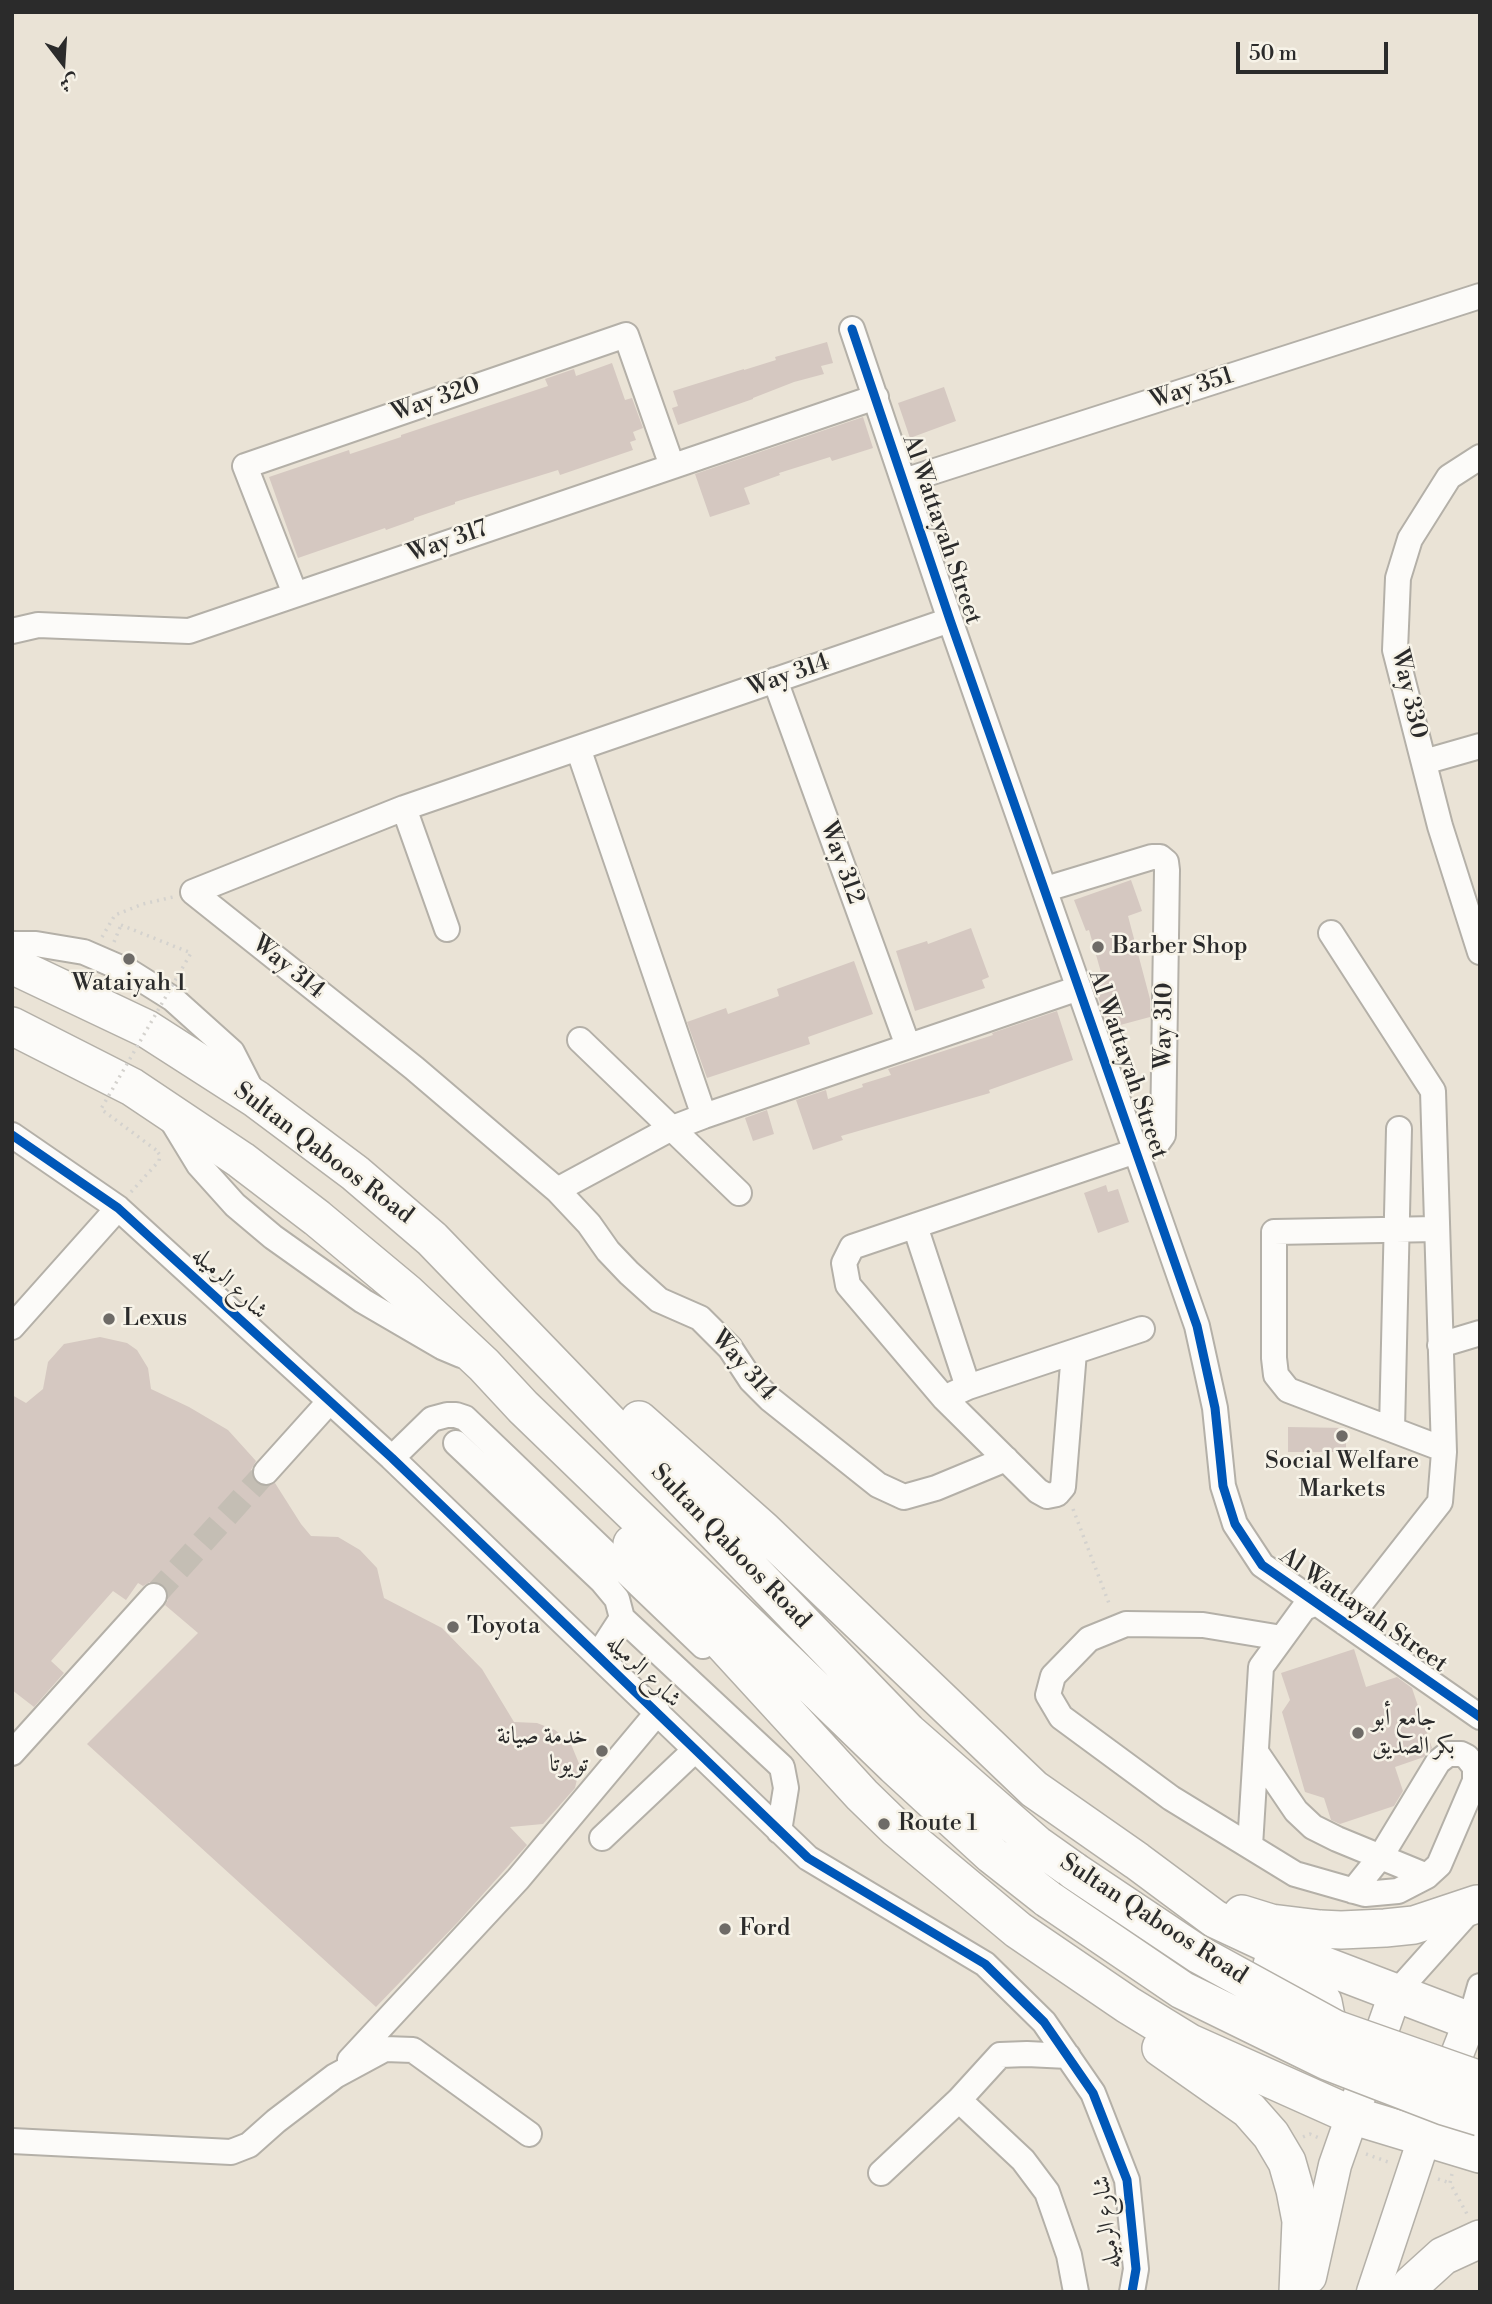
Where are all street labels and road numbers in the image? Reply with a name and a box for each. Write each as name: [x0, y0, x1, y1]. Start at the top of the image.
street label: Way 351: [1147, 362, 1237, 416]
street label: Way 320: [388, 371, 484, 429]
street label: Al Wattayah Street: [895, 432, 987, 628]
street label: Way 317: [404, 515, 492, 569]
street label: Way 330: [1384, 646, 1432, 742]
street label: Way 314: [744, 649, 834, 703]
street label: Way 312: [813, 818, 869, 908]
street label: Way 314: [246, 930, 330, 1006]
street label: Al Wattayah Street: [1081, 967, 1173, 1163]
street label: Way 310: [1150, 982, 1180, 1070]
street label: Sultan Qaboos Road: [227, 1077, 419, 1231]
street label: شارع الرميله: [185, 1242, 273, 1326]
street label: Way 314: [704, 1324, 782, 1408]
street label: Sultan Qaboos Road: [644, 1459, 816, 1635]
street label: Al Wattayah Street: [1273, 1542, 1453, 1680]
street label: شارع الرميله: [599, 1629, 687, 1715]
street label: Sultan Qaboos Road: [1054, 1849, 1252, 1991]
street label: شارع الرميله: [1088, 2174, 1128, 2270]

